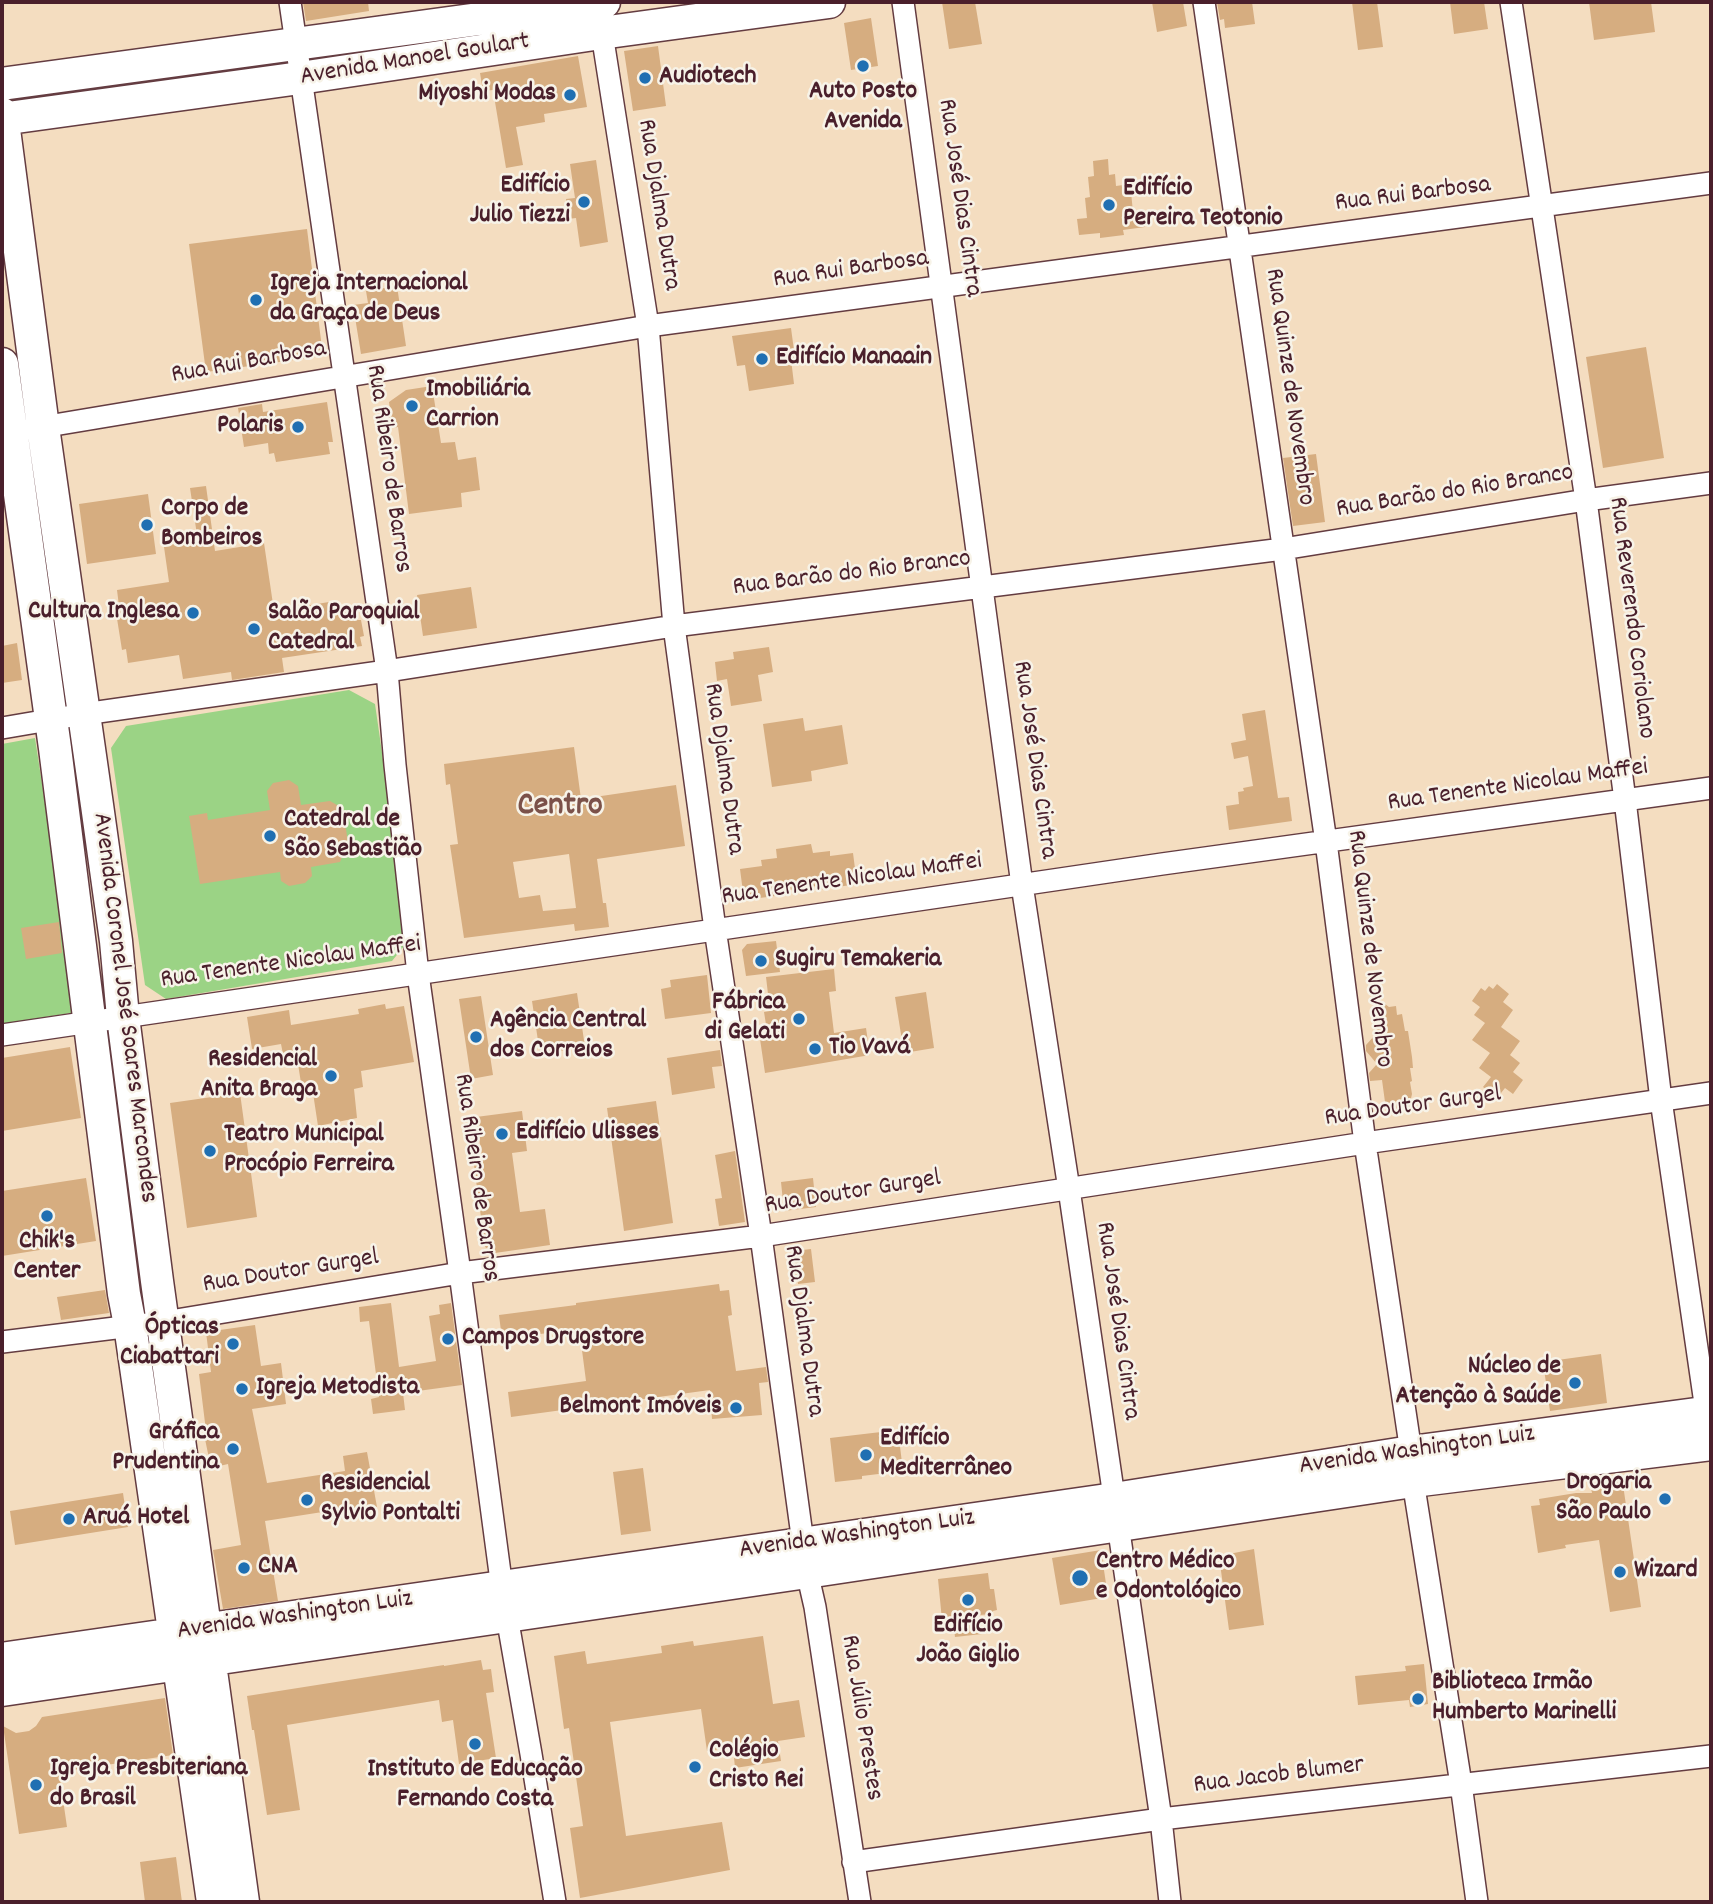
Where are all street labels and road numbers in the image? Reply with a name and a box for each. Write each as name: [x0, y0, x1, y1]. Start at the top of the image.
street label: Avenida Manoel Goulart: [298, 27, 532, 95]
street label: Rua José Dias Cintra: [929, 97, 987, 299]
street label: Rua Djalma Dutra: [628, 117, 686, 293]
street label: Rua Rui Barbosa: [1333, 171, 1493, 221]
street label: Rua Rui Barbosa: [771, 245, 931, 297]
street label: Rua Quinze de Novembro: [1256, 266, 1320, 508]
street label: Rua Rui Barbosa: [169, 335, 329, 393]
street label: Rua Ribeiro de Barros: [357, 363, 417, 575]
street label: Rua Barão do Rio Branco: [1334, 459, 1576, 527]
street label: Rua Reverendo Coriolano: [1600, 495, 1660, 741]
street label: Rua Barão do Rio Branco: [731, 545, 973, 605]
street label: Rua José Dias Cintra: [1004, 659, 1062, 861]
street label: Rua Djalma Dutra: [695, 681, 749, 857]
street label: Rua Tenente Nicolau Maffei: [1386, 753, 1650, 821]
street label: Avenida Coronel José Soares Marcondes: [84, 811, 162, 1205]
street label: Rua Quinze de Novembro: [1338, 828, 1398, 1070]
street label: Rua Tenente Nicolau Maffei: [720, 847, 984, 915]
street label: Rua Tenente Nicolau Maffei: [159, 930, 423, 998]
street label: Rua Ribeiro de Barros: [445, 1072, 505, 1284]
street label: Rua Doutor Gurgel: [1323, 1080, 1503, 1136]
street label: Rua Doutor Gurgel: [763, 1165, 943, 1223]
street label: Rua José Dias Cintra: [1087, 1220, 1145, 1422]
street label: Rua Djalma Dutra: [775, 1243, 829, 1419]
street label: Rua Doutor Gurgel: [201, 1244, 381, 1302]
street label: Avenida Washington Luiz: [1297, 1420, 1537, 1484]
street label: Avenida Washington Luiz: [737, 1504, 977, 1568]
street label: Avenida Washington Luiz: [175, 1585, 415, 1649]
street label: Rua Júlio Prestes: [832, 1633, 888, 1803]
street label: Rua Jacob Blumer: [1192, 1751, 1366, 1803]

